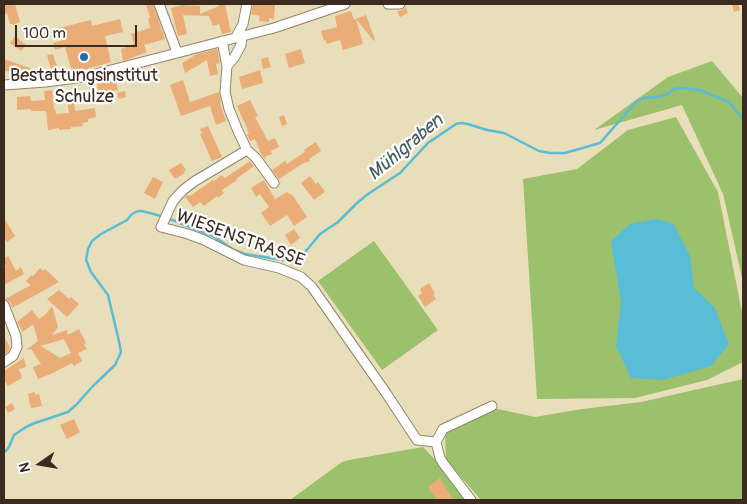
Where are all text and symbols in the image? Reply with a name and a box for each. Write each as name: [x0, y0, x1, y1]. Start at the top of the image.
scale bar: [18, 15, 140, 47]
text: 100 m: [23, 24, 66, 43]
marker: Bestattungsinstitut Schulze: [78, 51, 90, 63]
place label: Bestattungsinstitut Schulze: [10, 65, 158, 108]
water label: Mühlgraben: [364, 110, 448, 186]
street label: WIESENSTRASSE: [173, 206, 307, 272]
north arrow: [15, 439, 65, 489]
text: N: [16, 461, 34, 474]

